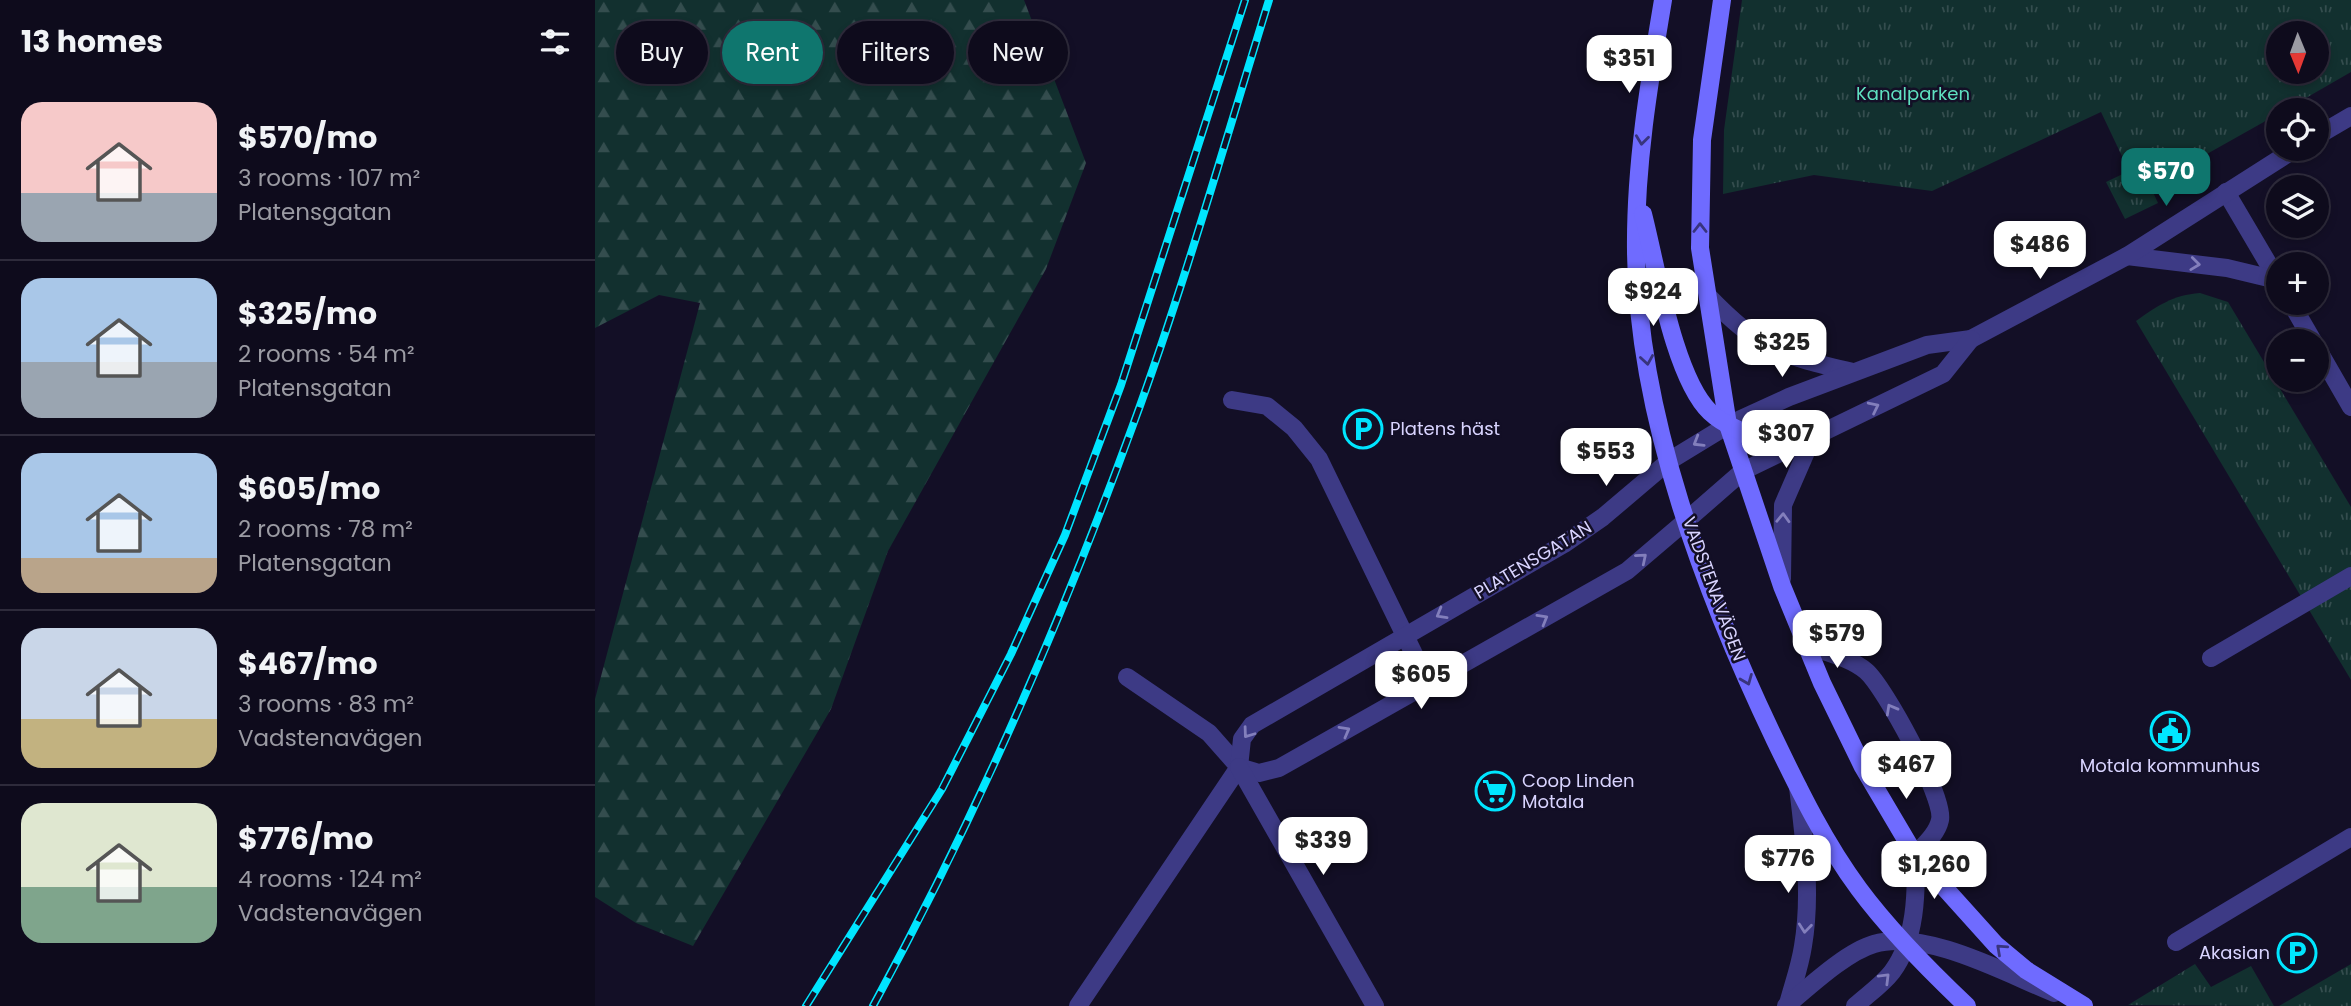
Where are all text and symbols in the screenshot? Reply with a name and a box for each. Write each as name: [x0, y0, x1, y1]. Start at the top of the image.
text: 13 homes: [21, 20, 163, 63]
chip: Buy: [616, 21, 708, 84]
chip: Rent: [722, 21, 823, 84]
chip: Filters: [837, 21, 954, 84]
chip: New: [968, 21, 1068, 84]
north arrow: [2266, 21, 2329, 84]
map controls: [2266, 21, 2329, 392]
icon: filters: [536, 23, 574, 61]
pin: $351: [1588, 36, 1670, 95]
text: $351: [1603, 42, 1655, 74]
park label: Kanalparken: [1856, 81, 1970, 106]
button: locate: [2266, 98, 2329, 161]
text: $570/mo: [238, 116, 377, 159]
icon: home: [77, 130, 161, 214]
one-way arrow: [1635, 134, 1650, 146]
pin: $570: [2125, 148, 2207, 208]
text: $570: [2137, 155, 2195, 187]
text: 3 rooms · 107 m²: [238, 162, 420, 194]
button: layers: [2266, 175, 2329, 238]
text: Platensgatan: [238, 196, 392, 228]
one-way arrow: [1692, 222, 1708, 233]
pin: $486: [1999, 222, 2081, 281]
text: $486: [2010, 228, 2070, 260]
button: +: [2266, 252, 2329, 315]
one-way arrow: [2189, 256, 2200, 271]
pin: $924: [1612, 268, 1694, 328]
text: $924: [1624, 275, 1682, 307]
text: $325/mo: [238, 292, 377, 335]
icon: home: [77, 306, 161, 390]
pin: $325: [1741, 320, 1823, 379]
text: $325: [1753, 326, 1811, 358]
button: −: [2266, 329, 2329, 392]
text: 2 rooms · 54 m²: [238, 338, 415, 370]
one-way arrow: [1639, 354, 1654, 365]
text: Platensgatan: [238, 372, 392, 404]
one-way arrow: [1867, 401, 1879, 415]
parking icon: Platens häst: [1342, 408, 1384, 450]
pin: $307: [1745, 410, 1827, 470]
place label: Platens häst: [1390, 416, 1500, 441]
text: $307: [1758, 417, 1814, 449]
pin: $553: [1565, 428, 1647, 488]
one-way arrow: [1693, 434, 1706, 447]
text: $553: [1577, 435, 1635, 467]
text: $605/mo: [238, 467, 380, 510]
icon: home: [77, 481, 161, 565]
one-way arrow: [1775, 512, 1790, 523]
text: 2 rooms · 78 m²: [238, 513, 413, 545]
street label: VADSTENAVÄGEN: [1677, 513, 1752, 664]
street label: PLATENSGATAN: [1469, 515, 1596, 605]
text: Platensgatan: [238, 547, 392, 579]
one-way arrow: [1634, 554, 1647, 566]
one-way arrow: [1436, 606, 1448, 619]
pin: $579: [1796, 610, 1878, 670]
one-way arrow: [1535, 614, 1548, 627]
text: $579: [1809, 617, 1865, 649]
text: $467/mo: [238, 642, 378, 685]
pin: $605: [1380, 652, 1462, 711]
icon: home: [77, 656, 161, 740]
text: $605: [1391, 658, 1451, 690]
one-way arrow: [1739, 674, 1753, 686]
text: 3 rooms · 83 m²: [238, 688, 414, 720]
one-way arrow: [1886, 704, 1900, 716]
public building icon: Motala kommunhus: [2149, 710, 2191, 752]
text: Vadstenavägen: [238, 722, 423, 754]
one-way arrow: [1244, 725, 1256, 737]
one-way arrow: [1338, 726, 1350, 739]
pin: $467: [1865, 742, 1947, 801]
text: $467: [1877, 748, 1935, 780]
place label: Motala kommunhus: [2080, 753, 2260, 778]
place label: Coop Linden Motala: [1522, 768, 1634, 814]
supermarket icon: Coop Linden Motala: [1474, 770, 1516, 812]
text: $776/mo: [238, 817, 373, 860]
pin: $339: [1282, 818, 1364, 877]
text: $339: [1294, 824, 1352, 856]
icon: home: [77, 831, 161, 915]
pin: $776: [1747, 836, 1829, 895]
text: $776: [1761, 842, 1815, 874]
pin: $1,260: [1877, 842, 1991, 901]
text: $1,260: [1897, 848, 1971, 880]
text: 4 rooms · 124 m²: [238, 863, 422, 895]
text: Vadstenavägen: [238, 897, 423, 929]
one-way arrow: [1798, 923, 1813, 934]
parking icon: Akasian: [2276, 932, 2318, 974]
place label: Akasian: [2199, 940, 2270, 965]
one-way arrow: [1996, 945, 2009, 957]
one-way arrow: [1877, 973, 1890, 986]

